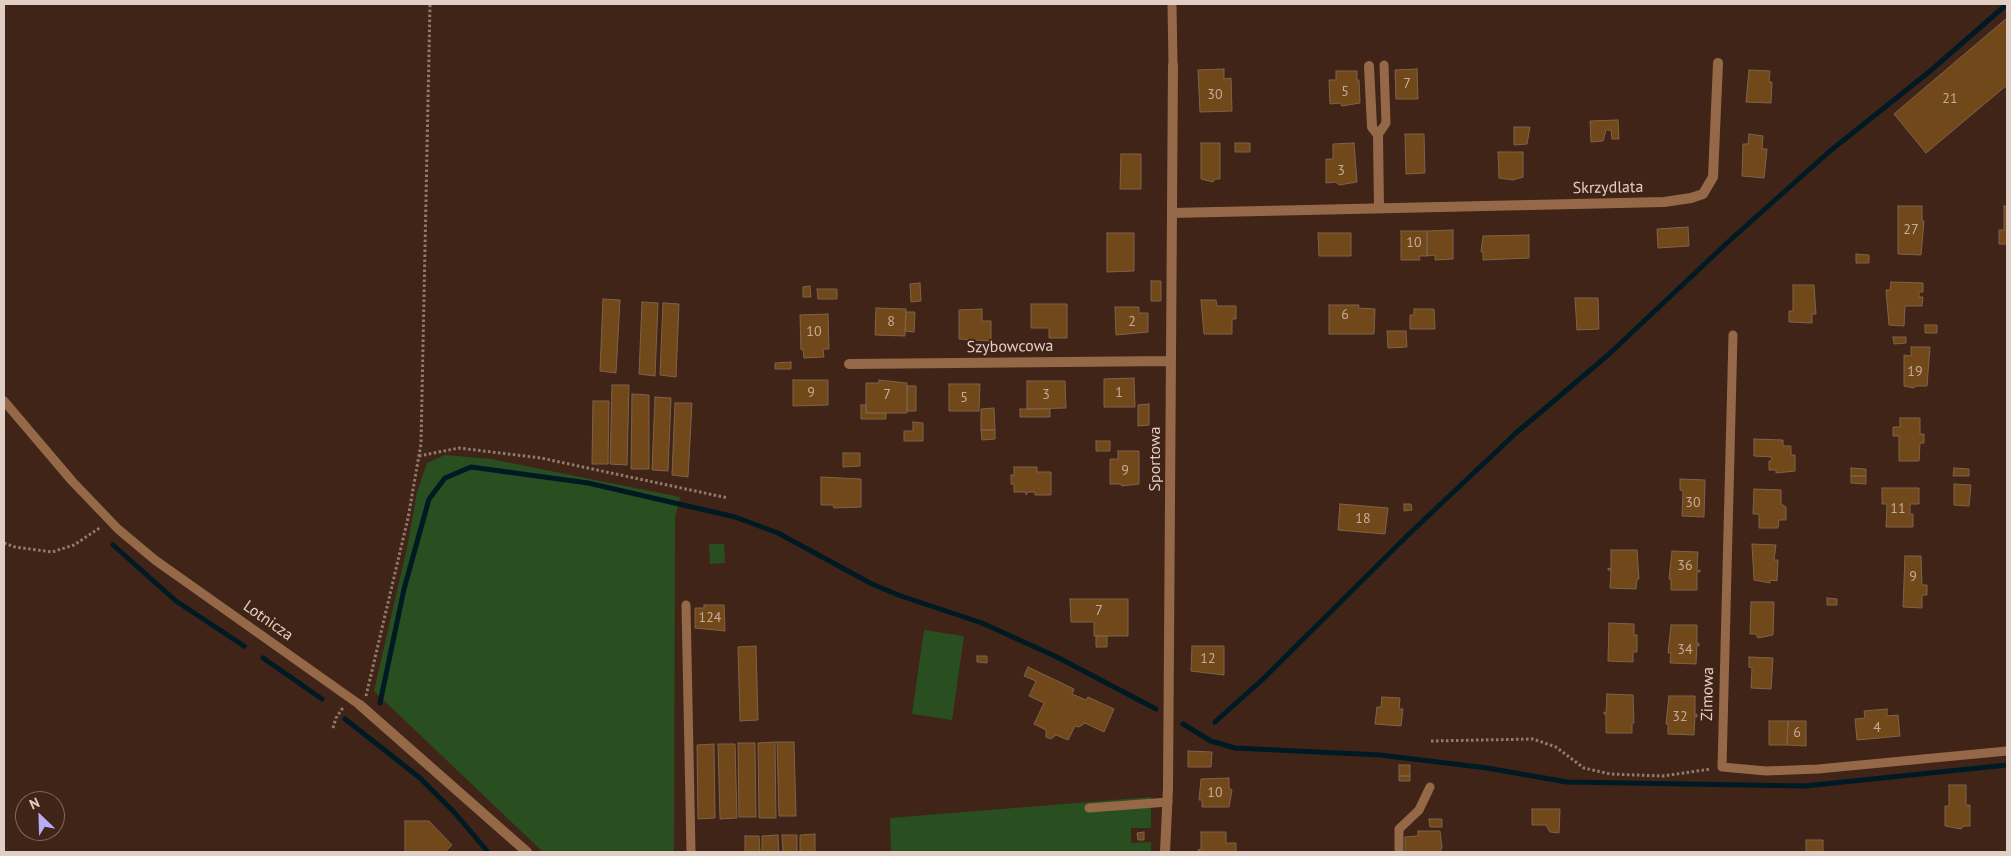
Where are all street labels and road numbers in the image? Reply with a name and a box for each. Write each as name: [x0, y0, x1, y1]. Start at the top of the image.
street label: Skrzydlata: [1573, 178, 1643, 198]
street label: Szybowcowa: [967, 337, 1053, 357]
street label: Sportowa: [1145, 427, 1165, 491]
street label: Lotnicza: [239, 597, 297, 645]
street label: Zimowa: [1698, 667, 1718, 721]

